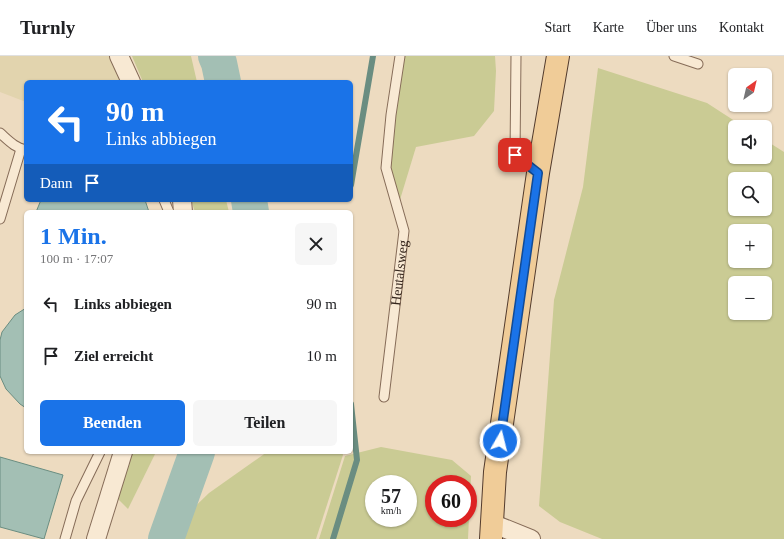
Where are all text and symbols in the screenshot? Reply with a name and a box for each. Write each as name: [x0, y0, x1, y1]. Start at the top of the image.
text: Turnly: [20, 17, 75, 38]
text: Start: [544, 20, 571, 35]
text: Karte: [593, 20, 624, 35]
text: Über uns: [646, 20, 697, 35]
text: Kontakt: [719, 20, 764, 35]
north arrow: [728, 68, 772, 112]
map controls: [728, 68, 772, 320]
icon: left: [40, 96, 92, 148]
text: 90 m: [106, 96, 164, 127]
button: sound: [728, 120, 772, 164]
text: Links abbiegen: [106, 129, 216, 149]
pin: [498, 138, 532, 172]
icon: arrive: [504, 144, 526, 166]
icon: arrive: [81, 172, 103, 194]
button: search: [728, 172, 772, 216]
text: Dann: [40, 175, 73, 191]
text: 1 Min.: [40, 223, 107, 249]
button: close: [295, 223, 337, 265]
button: +: [728, 224, 772, 268]
street label: Heutalsweg: [388, 239, 410, 307]
text: 100 m · 17:07: [40, 251, 113, 266]
button: −: [728, 276, 772, 320]
icon: left: [40, 293, 62, 315]
text: Links abbiegen: [74, 296, 172, 312]
text: 90 m: [307, 296, 337, 312]
icon: arrive: [40, 345, 62, 367]
text: Ziel erreicht: [74, 348, 153, 364]
text: 10 m: [307, 348, 337, 364]
button: Beenden: [40, 400, 185, 446]
button: Teilen: [193, 400, 337, 446]
position arrow: [479, 420, 521, 462]
speed limit sign: 60: [425, 475, 477, 527]
text: 57: [381, 485, 401, 507]
text: km/h: [381, 505, 401, 516]

